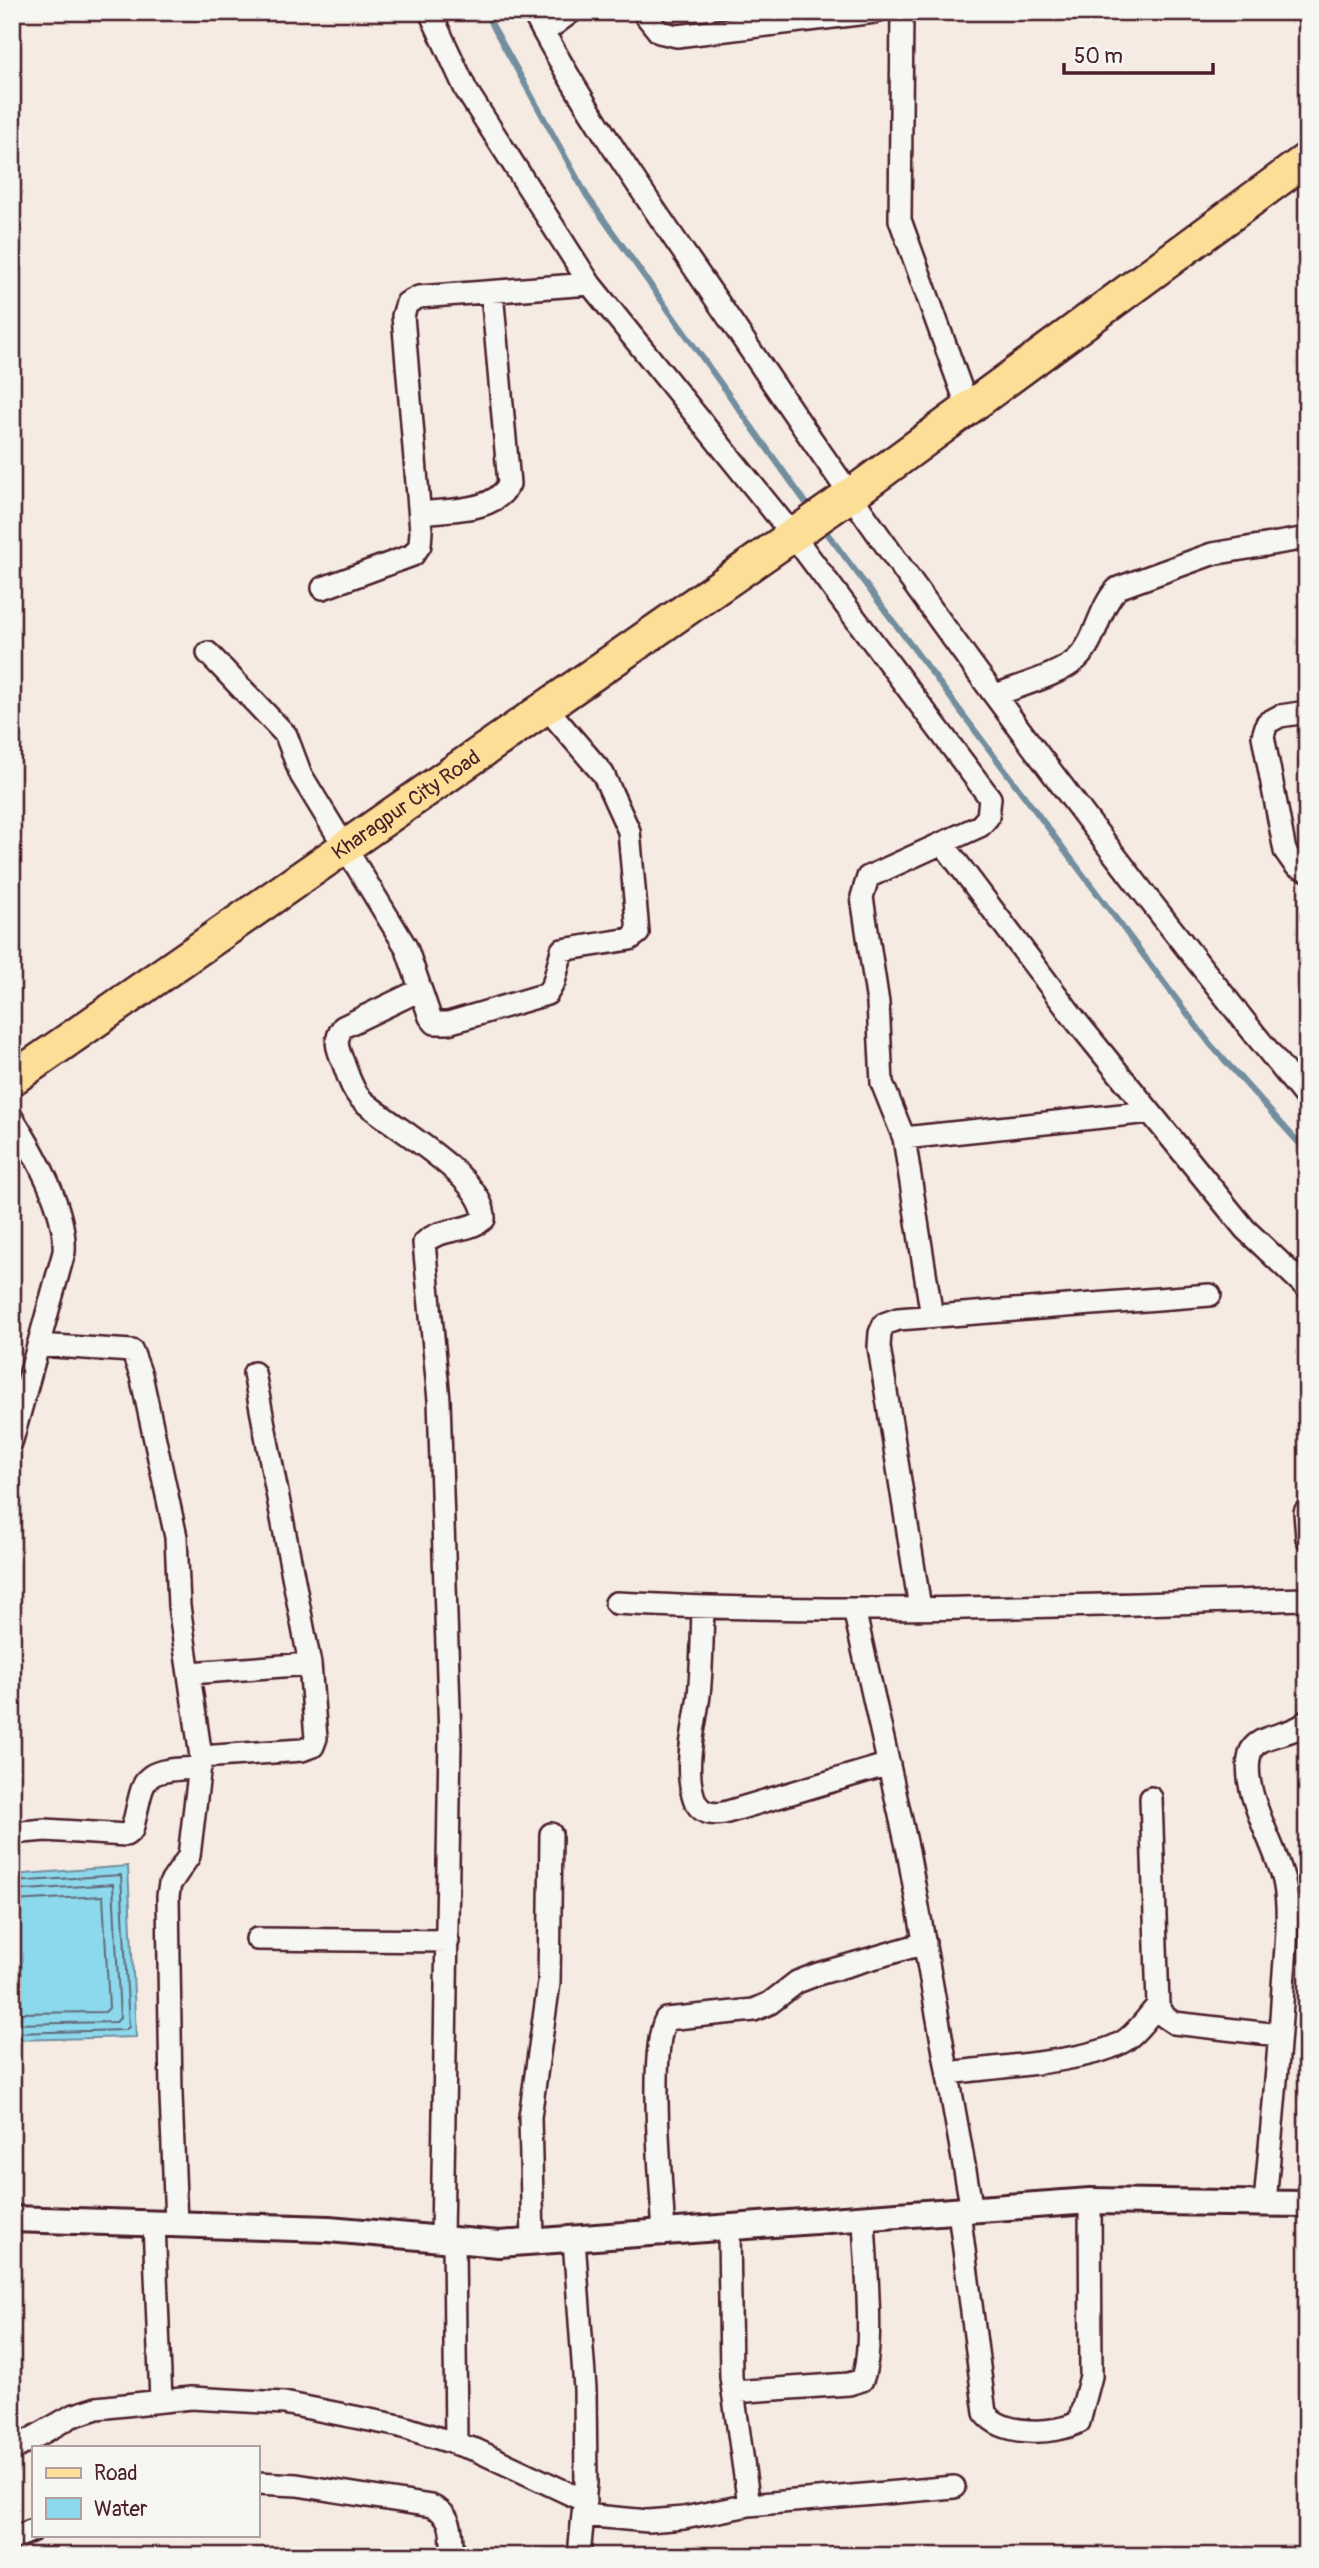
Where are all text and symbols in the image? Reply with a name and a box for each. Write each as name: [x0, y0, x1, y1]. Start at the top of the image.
scale bar: [1064, 32, 1212, 76]
text: 50 m: [1074, 43, 1123, 70]
street label: Kharagpur City Road: [327, 744, 486, 866]
legend: [32, 2446, 259, 2536]
text: Road: [94, 2460, 138, 2487]
text: Water: [94, 2496, 148, 2523]

